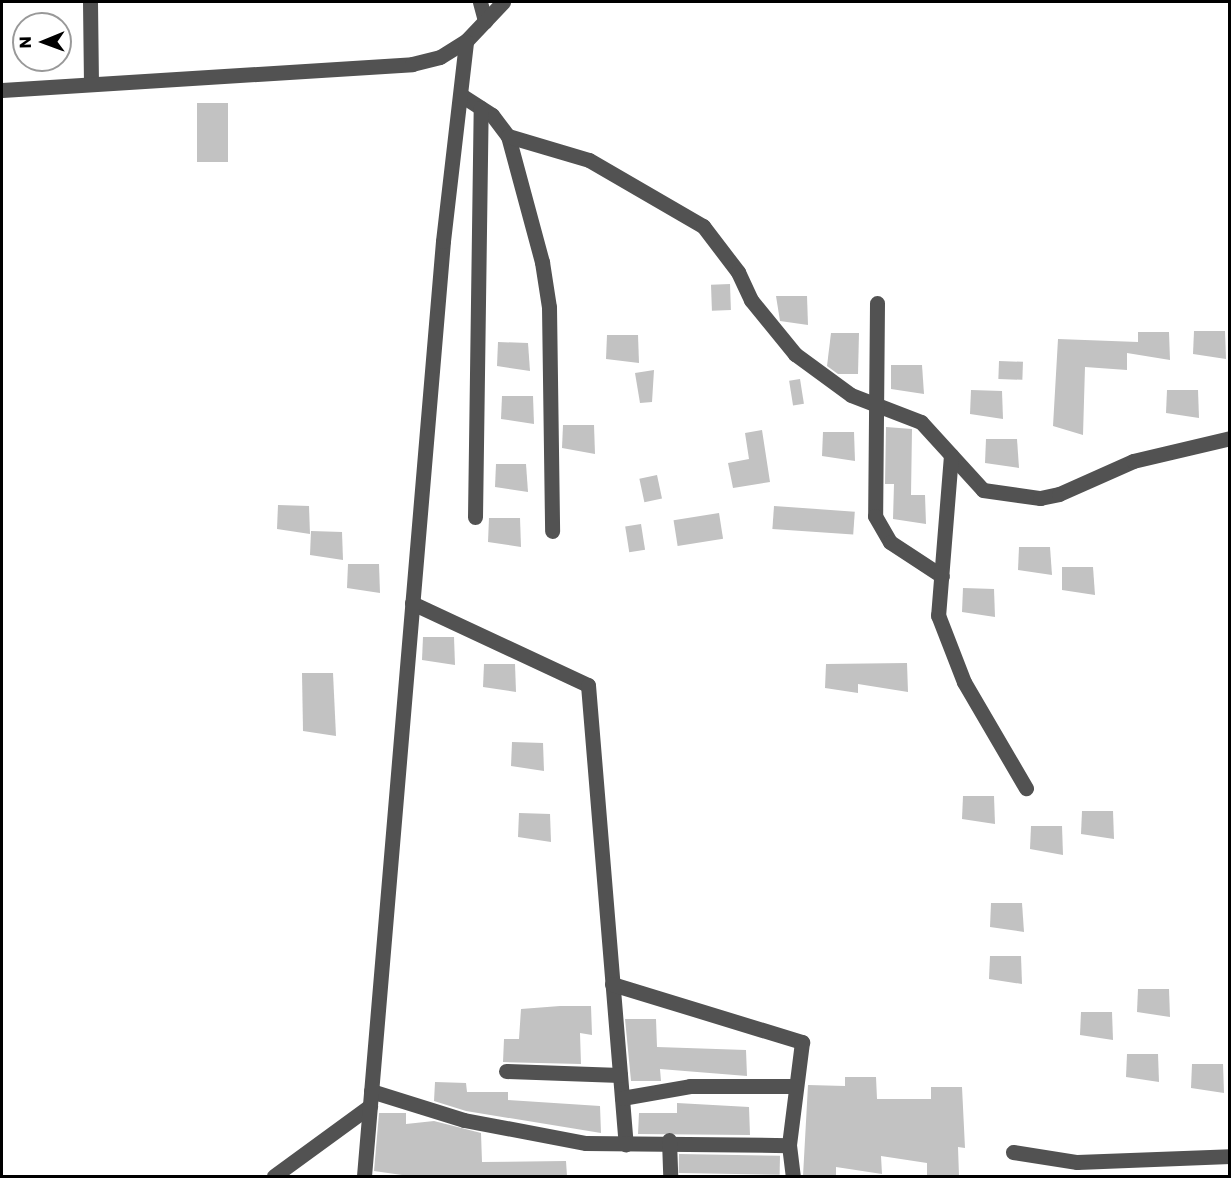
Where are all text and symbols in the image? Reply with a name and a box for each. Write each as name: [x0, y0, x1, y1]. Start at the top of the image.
north arrow: [12, 12, 72, 72]
text: N: [14, 36, 37, 49]

